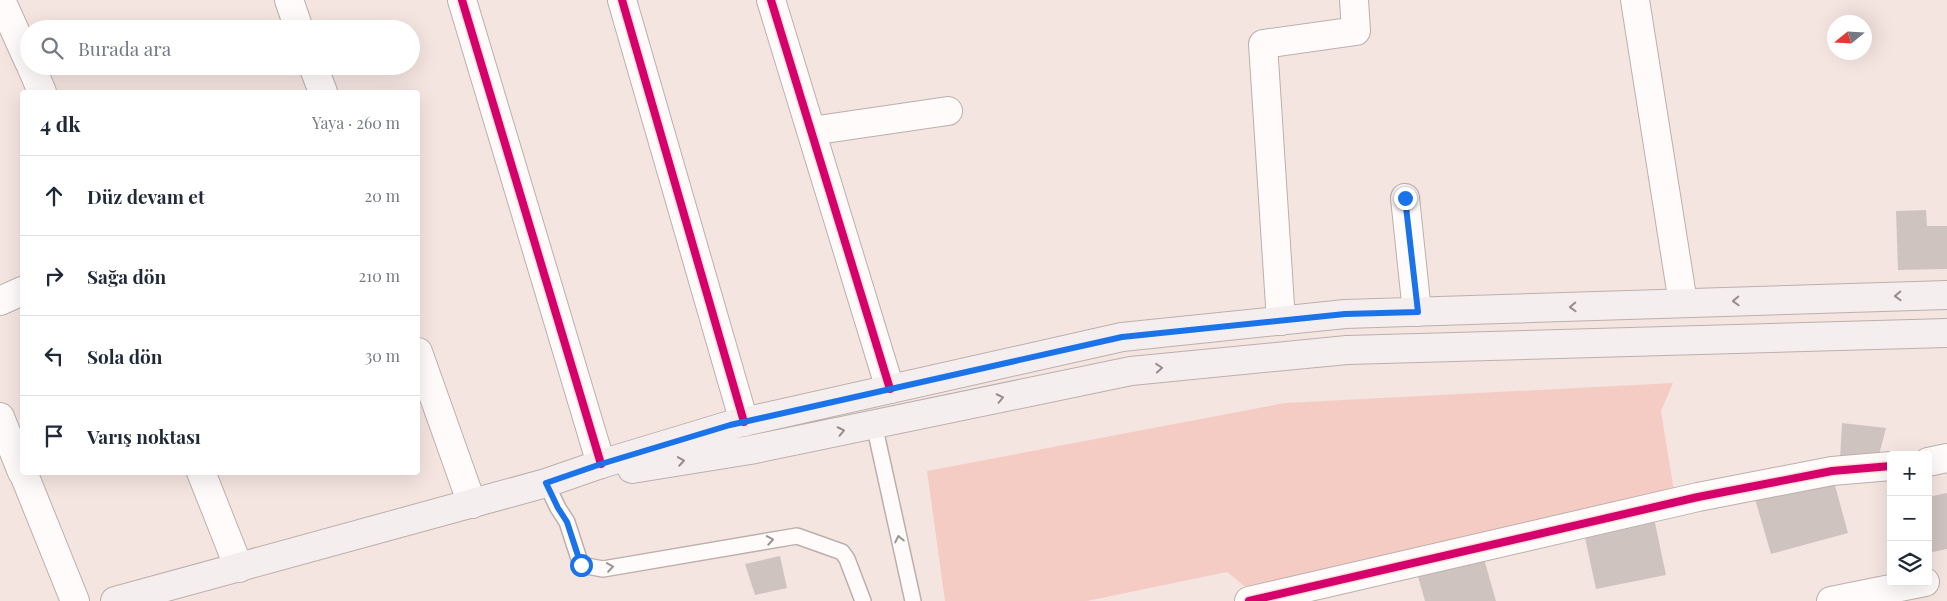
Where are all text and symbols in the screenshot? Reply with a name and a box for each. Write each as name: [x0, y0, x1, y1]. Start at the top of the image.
north arrow: [1827, 15, 1872, 60]
search box: [20, 20, 420, 75]
icon: search: [38, 34, 66, 62]
text: Burada ara: [78, 35, 171, 61]
text: 4 dk: [40, 109, 81, 137]
text: Yaya · 260 m: [312, 112, 400, 133]
icon: ahead: [40, 182, 68, 210]
text: Düz devam et: [87, 183, 205, 209]
text: 20 m: [365, 185, 400, 206]
route end: [1394, 187, 1417, 210]
icon: right: [40, 262, 68, 290]
text: Sağa dön: [87, 263, 166, 289]
text: 210 m: [359, 265, 400, 286]
one-way arrow: [1894, 291, 1902, 302]
one-way arrow: [1732, 296, 1740, 307]
one-way arrow: [1569, 301, 1577, 312]
icon: left: [40, 342, 68, 370]
text: Sola dön: [87, 343, 163, 369]
text: 30 m: [365, 345, 400, 366]
one-way arrow: [1155, 363, 1163, 374]
one-way arrow: [995, 393, 1004, 404]
icon: arrive: [40, 422, 68, 450]
text: Varış noktası: [87, 423, 201, 449]
one-way arrow: [836, 427, 845, 437]
map controls: [1887, 451, 1932, 586]
button: +: [1887, 451, 1932, 496]
one-way arrow: [677, 457, 685, 467]
button: −: [1887, 496, 1932, 541]
one-way arrow: [894, 535, 905, 544]
one-way arrow: [766, 536, 775, 546]
button: layers: [1887, 541, 1932, 586]
route start: [570, 554, 593, 577]
one-way arrow: [606, 563, 614, 573]

